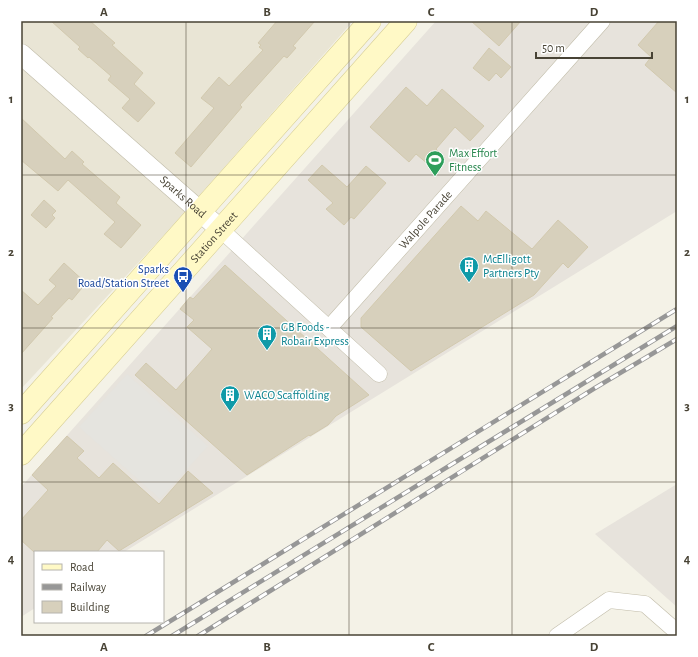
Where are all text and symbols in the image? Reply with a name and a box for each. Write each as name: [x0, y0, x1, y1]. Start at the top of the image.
text: A: [100, 6, 108, 19]
text: B: [263, 6, 271, 19]
text: C: [428, 6, 435, 19]
text: D: [590, 6, 599, 19]
scale bar: [536, 34, 652, 60]
text: 50 m: [542, 42, 565, 54]
text: 1: [9, 93, 13, 106]
text: 1: [685, 93, 689, 106]
place label: Max Effort Fitness: [449, 147, 497, 173]
sports icon: Max Effort Fitness: [424, 149, 446, 177]
street label: Sparks Road: [158, 173, 209, 220]
street label: Walpole Parade: [396, 188, 454, 251]
street label: Station Street: [188, 209, 240, 265]
text: 2: [8, 246, 14, 259]
text: 2: [684, 246, 690, 259]
place label: McElligott Partners Pty: [483, 253, 539, 280]
building icon: McElligott Partners Pty: [458, 255, 480, 283]
place label: Sparks Road/Station Street: [78, 263, 169, 289]
bus stop icon: Sparks Road/Station Street: [172, 265, 194, 293]
place label: GB Foods - Robair Express: [281, 321, 349, 347]
building icon: GB Foods - Robair Express: [256, 323, 278, 351]
building icon: WACO Scaffolding: [219, 384, 241, 412]
place label: WACO Scaffolding: [244, 389, 330, 401]
text: 3: [8, 400, 14, 413]
text: 3: [684, 400, 690, 413]
legend: [34, 551, 164, 623]
text: 4: [8, 553, 15, 566]
text: 4: [684, 553, 691, 566]
text: Road: [70, 561, 94, 573]
text: Railway: [70, 581, 106, 594]
text: Building: [70, 601, 110, 613]
text: A: [100, 641, 108, 654]
text: B: [263, 641, 271, 654]
text: C: [428, 641, 435, 654]
text: D: [590, 641, 599, 654]

